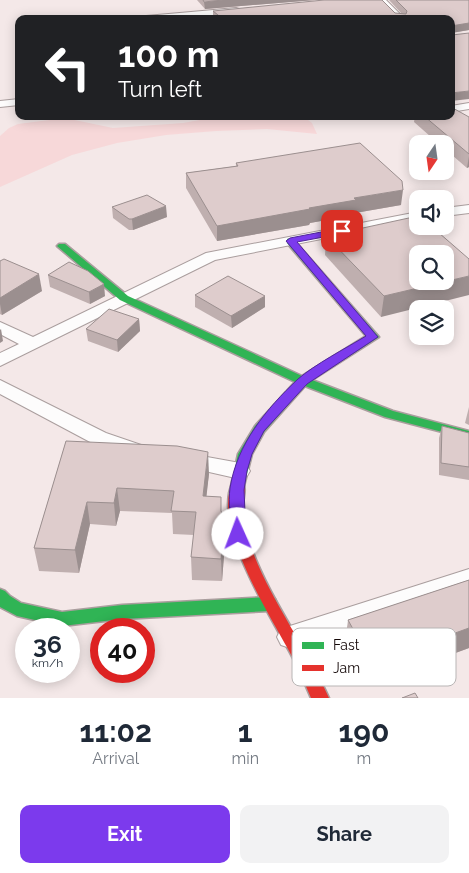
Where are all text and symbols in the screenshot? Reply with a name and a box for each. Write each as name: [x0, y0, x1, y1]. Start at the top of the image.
text: 100 m: [118, 34, 219, 75]
icon: left: [35, 35, 100, 100]
text: Turn left: [118, 76, 202, 102]
north arrow: [409, 135, 454, 180]
map controls: [409, 135, 454, 345]
button: sound: [409, 190, 454, 235]
pin: [321, 210, 363, 252]
icon: arrive: [328, 217, 356, 245]
button: search: [409, 245, 454, 290]
button: layers: [409, 300, 454, 345]
position arrow: [211, 507, 263, 559]
speed limit sign: 40: [90, 618, 155, 683]
legend: [292, 628, 456, 686]
text: 36: [33, 629, 62, 659]
text: Fast: [333, 637, 360, 653]
text: km/h: [32, 656, 63, 670]
text: Jam: [333, 660, 360, 676]
text: 11:02: [80, 714, 152, 749]
text: 1: [238, 714, 253, 749]
text: 190: [339, 714, 389, 749]
text: Arrival: [92, 749, 139, 768]
text: min: [231, 749, 259, 768]
text: m: [357, 749, 371, 768]
button: Exit: [20, 805, 230, 863]
button: Share: [240, 805, 449, 863]

